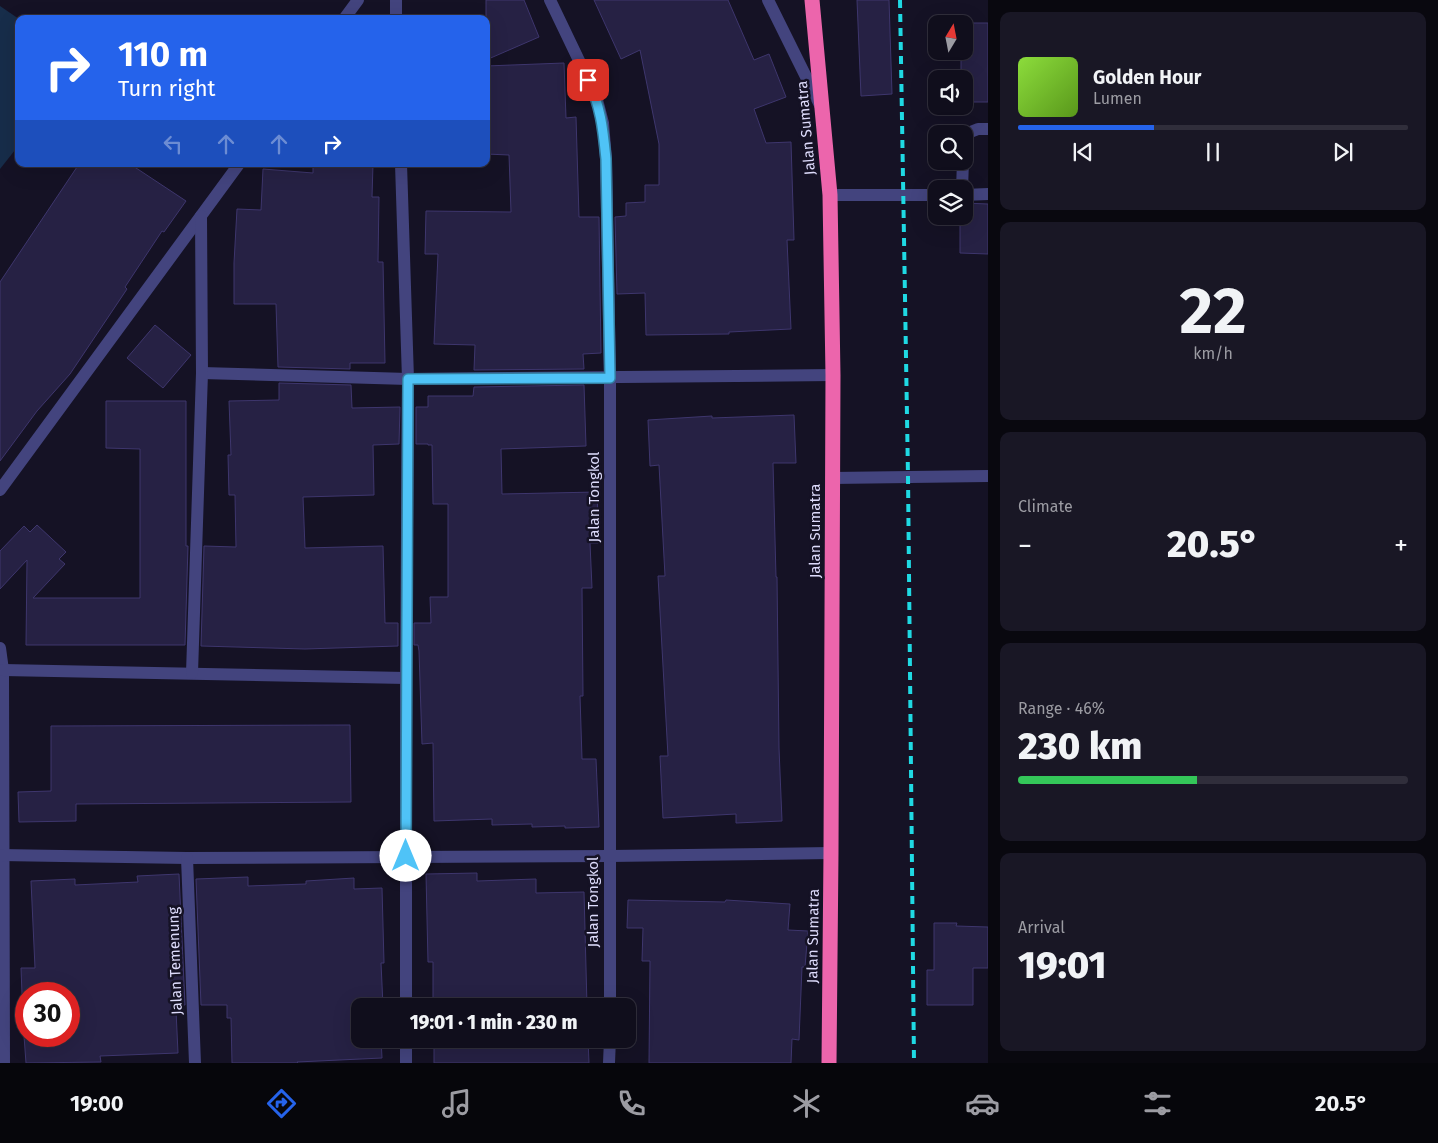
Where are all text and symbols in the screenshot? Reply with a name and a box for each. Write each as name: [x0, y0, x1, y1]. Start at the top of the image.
north arrow: [928, 15, 972, 60]
map controls: [928, 15, 973, 225]
text: 110 m: [118, 33, 208, 75]
icon: right: [35, 35, 100, 100]
pin: [567, 59, 609, 101]
icon: arrive: [574, 66, 602, 94]
text: Golden Hour: [1093, 66, 1202, 89]
button: sound: [928, 70, 973, 115]
text: Turn right: [118, 75, 215, 102]
street label: Jalan Sumatra: [793, 80, 819, 176]
text: Lumen: [1093, 89, 1142, 108]
button: search: [928, 125, 973, 170]
icon: left: [159, 130, 187, 158]
icon: ahead: [212, 130, 240, 158]
icon: ahead: [265, 130, 293, 158]
icon: right: [318, 130, 346, 158]
icon: previous: [1069, 138, 1097, 166]
icon: pause: [1199, 138, 1227, 166]
icon: next: [1329, 138, 1357, 166]
button: layers: [928, 180, 973, 225]
text: 22: [1179, 272, 1247, 350]
text: km/h: [1193, 344, 1233, 363]
street label: Jalan Tongkol: [585, 451, 603, 542]
street label: Jalan Sumatra: [806, 484, 824, 578]
text: Climate: [1018, 497, 1073, 516]
text: 20.5°: [1167, 521, 1259, 567]
text: −: [1018, 529, 1032, 562]
text: +: [1394, 529, 1408, 562]
text: Range · 46%: [1018, 699, 1105, 718]
text: 230 km: [1018, 723, 1142, 769]
position arrow: [379, 829, 431, 881]
street label: Jalan Tongkol: [584, 856, 602, 947]
street label: Jalan Sumatra: [803, 889, 823, 983]
street label: Jalan Temenung: [164, 906, 186, 1015]
text: Arrival: [1018, 918, 1065, 937]
text: 19:01: [1018, 942, 1107, 988]
speed limit sign: 30: [15, 982, 80, 1047]
text: 19:01 · 1 min · 230 m: [410, 1011, 577, 1034]
icon: directions: [264, 1086, 299, 1121]
icon: music: [439, 1086, 474, 1121]
icon: phone: [614, 1086, 649, 1121]
icon: climate: [789, 1086, 824, 1121]
icon: car: [965, 1086, 1000, 1121]
icon: filters: [1140, 1086, 1175, 1121]
text: 19:00: [70, 1090, 124, 1117]
text: 20.5°: [1315, 1090, 1368, 1117]

